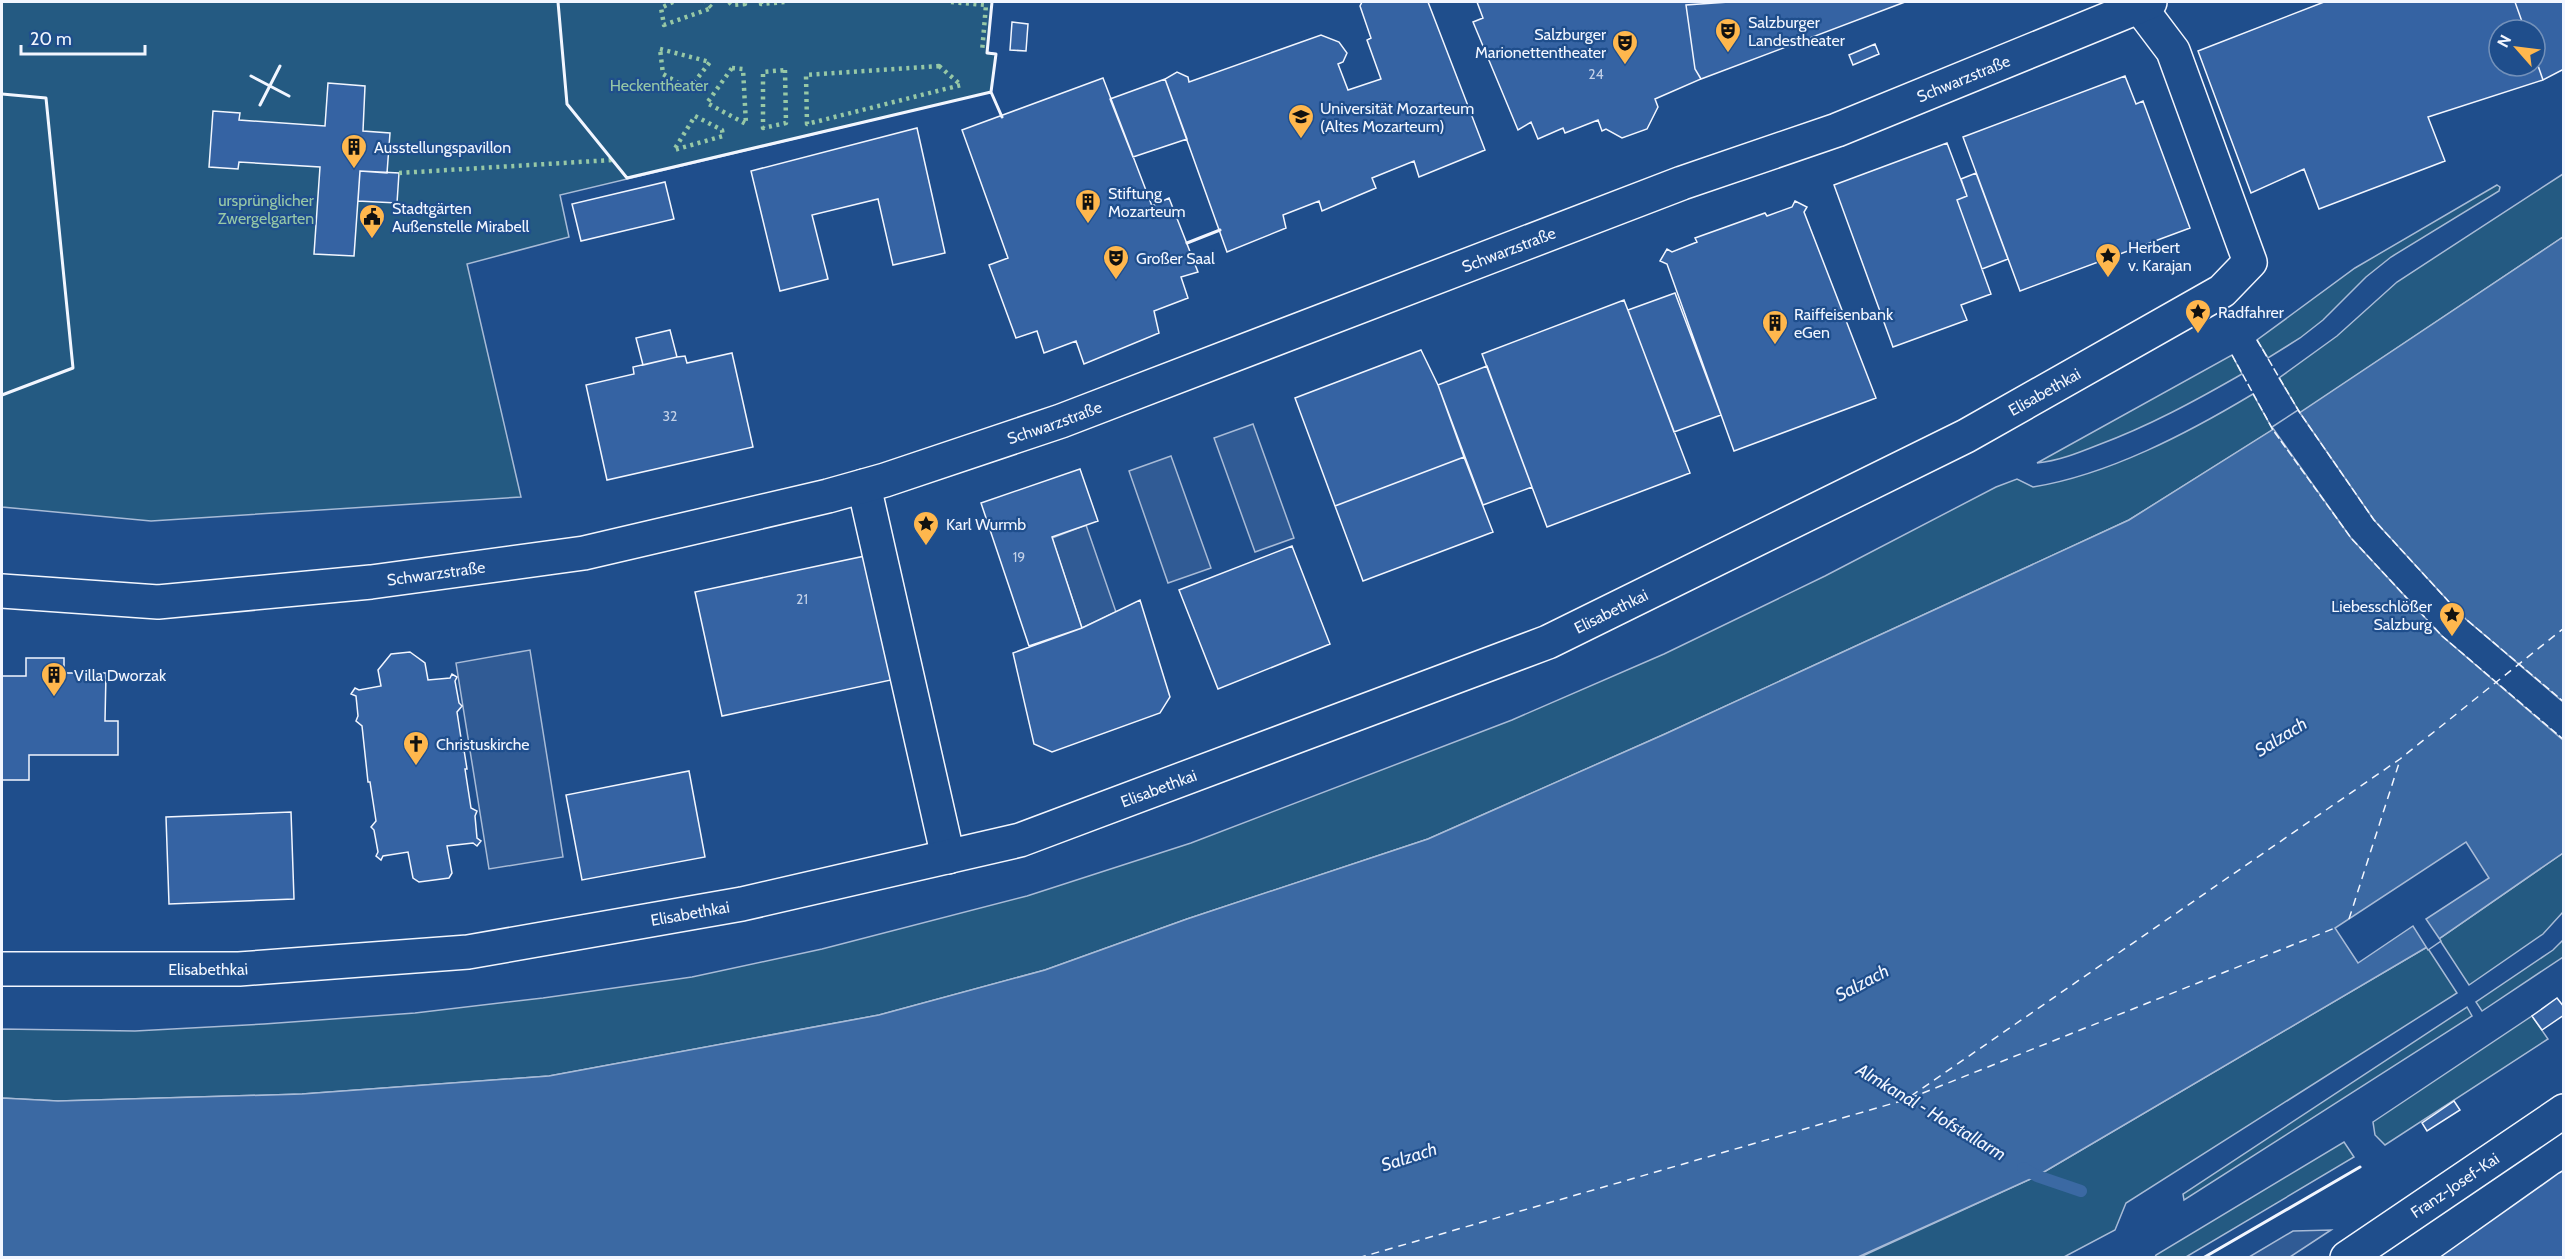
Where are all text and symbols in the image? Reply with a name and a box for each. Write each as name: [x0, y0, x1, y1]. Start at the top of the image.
place label: Salzburger Landestheater: [1748, 13, 1846, 50]
theatre icon: Salzburger Landestheater: [1713, 16, 1743, 54]
scale bar: [21, 18, 146, 56]
north arrow: [2487, 18, 2547, 78]
place label: Salzburger Marionettentheater: [1475, 25, 1607, 62]
text: 20 m: [30, 28, 72, 50]
theatre icon: Salzburger Marionettentheater: [1610, 28, 1640, 66]
text: N: [2493, 32, 2515, 51]
street label: Schwarzstraße: [1914, 51, 2013, 106]
house number: 24: [1588, 65, 1604, 83]
park label: Heckentheater: [610, 76, 709, 95]
place label: Universität Mozarteum (Altes Mozarteum): [1320, 99, 1474, 136]
school or university icon: Universität Mozarteum (Altes Mozarteum): [1286, 102, 1316, 140]
building icon: Ausstellungspavillon: [339, 132, 369, 170]
place label: Ausstellungspavillon: [374, 138, 511, 157]
place label: Stiftung Mozarteum: [1108, 184, 1186, 221]
building icon: Stiftung Mozarteum: [1073, 187, 1103, 225]
park label: ursprünglicher Zwergelgarten: [218, 191, 315, 228]
place label: Stadtgärten Außenstelle Mirabell: [392, 199, 530, 236]
public building icon: Stadtgärten Außenstelle Mirabell: [357, 202, 387, 240]
street label: Schwarzstraße: [1459, 223, 1558, 276]
place label: Herbert v. Karajan: [2128, 238, 2192, 275]
place icon: Herbert v. Karajan: [2093, 241, 2123, 279]
theatre icon: Großer Saal: [1101, 243, 1131, 281]
place label: Großer Saal: [1136, 249, 1215, 268]
place icon: Radfahrer: [2183, 297, 2213, 335]
place label: Radfahrer: [2218, 303, 2285, 322]
place label: Raiffeisenbank eGen: [1794, 305, 1894, 342]
building icon: Raiffeisenbank eGen: [1760, 308, 1790, 346]
street label: Elisabethkai: [2005, 364, 2084, 420]
street label: Schwarzstraße: [1005, 397, 1104, 448]
house number: 32: [663, 407, 677, 425]
place icon: Karl Wurmb: [911, 509, 941, 547]
place label: Karl Wurmb: [946, 515, 1026, 534]
house number: 19: [1013, 548, 1025, 566]
street label: Schwarzstraße: [386, 557, 486, 589]
street label: Elisabethkai: [1571, 585, 1651, 637]
house number: 21: [796, 590, 808, 608]
place label: Liebesschlößer Salzburg: [2331, 597, 2433, 634]
place icon: Liebesschlößer Salzburg: [2437, 600, 2467, 638]
building icon: Villa Dworzak: [39, 660, 69, 698]
place label: Villa Dworzak: [74, 666, 167, 685]
water label: Salzach: [2251, 712, 2311, 762]
church icon: Christuskirche: [401, 729, 431, 767]
place label: Christuskirche: [436, 735, 530, 754]
street label: Elisabethkai: [1118, 765, 1199, 811]
street label: Elisabethkai: [649, 897, 731, 929]
street label: Elisabethkai: [168, 959, 249, 979]
water label: Salzach: [1831, 960, 1893, 1006]
water label: Almkanal - Hofstallarm: [1851, 1058, 2010, 1165]
water label: Salzach: [1378, 1138, 1440, 1176]
street label: Franz-Josef-Kai: [2407, 1148, 2502, 1222]

